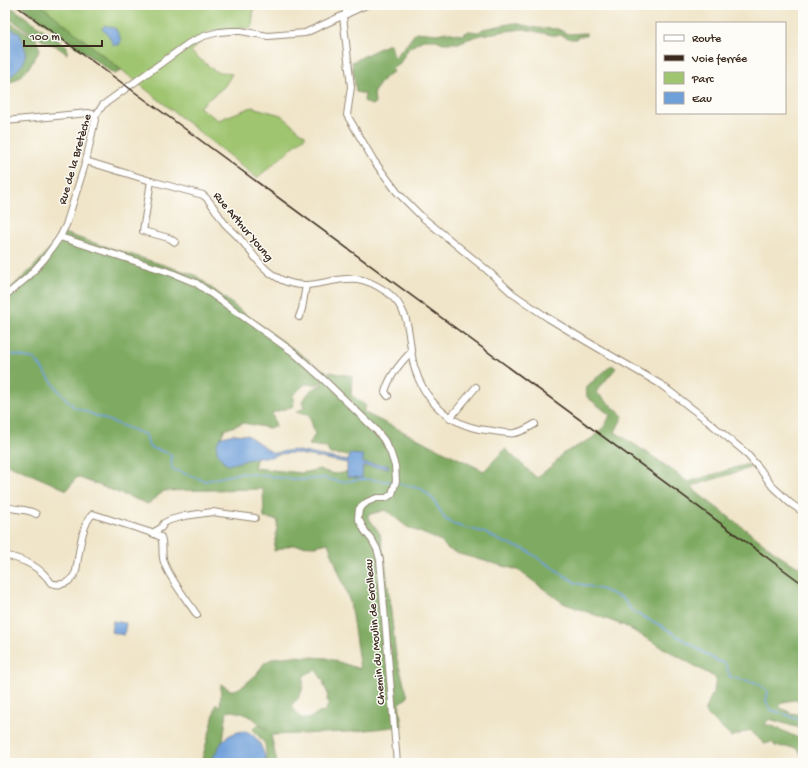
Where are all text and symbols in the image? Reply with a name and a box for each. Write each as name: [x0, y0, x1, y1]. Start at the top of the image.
scale bar: [24, 22, 102, 48]
legend: [656, 22, 786, 114]
text: 100 m: [29, 31, 60, 45]
text: Route: [692, 33, 722, 47]
text: Voie ferrée: [691, 53, 748, 67]
text: Parc: [691, 73, 715, 87]
text: Eau: [692, 93, 712, 107]
street label: Rue de la Bretèche: [56, 112, 96, 206]
street label: Rue Arthur Young: [209, 190, 276, 265]
street label: Chemin du Moulin de Grolleau: [363, 558, 389, 705]

